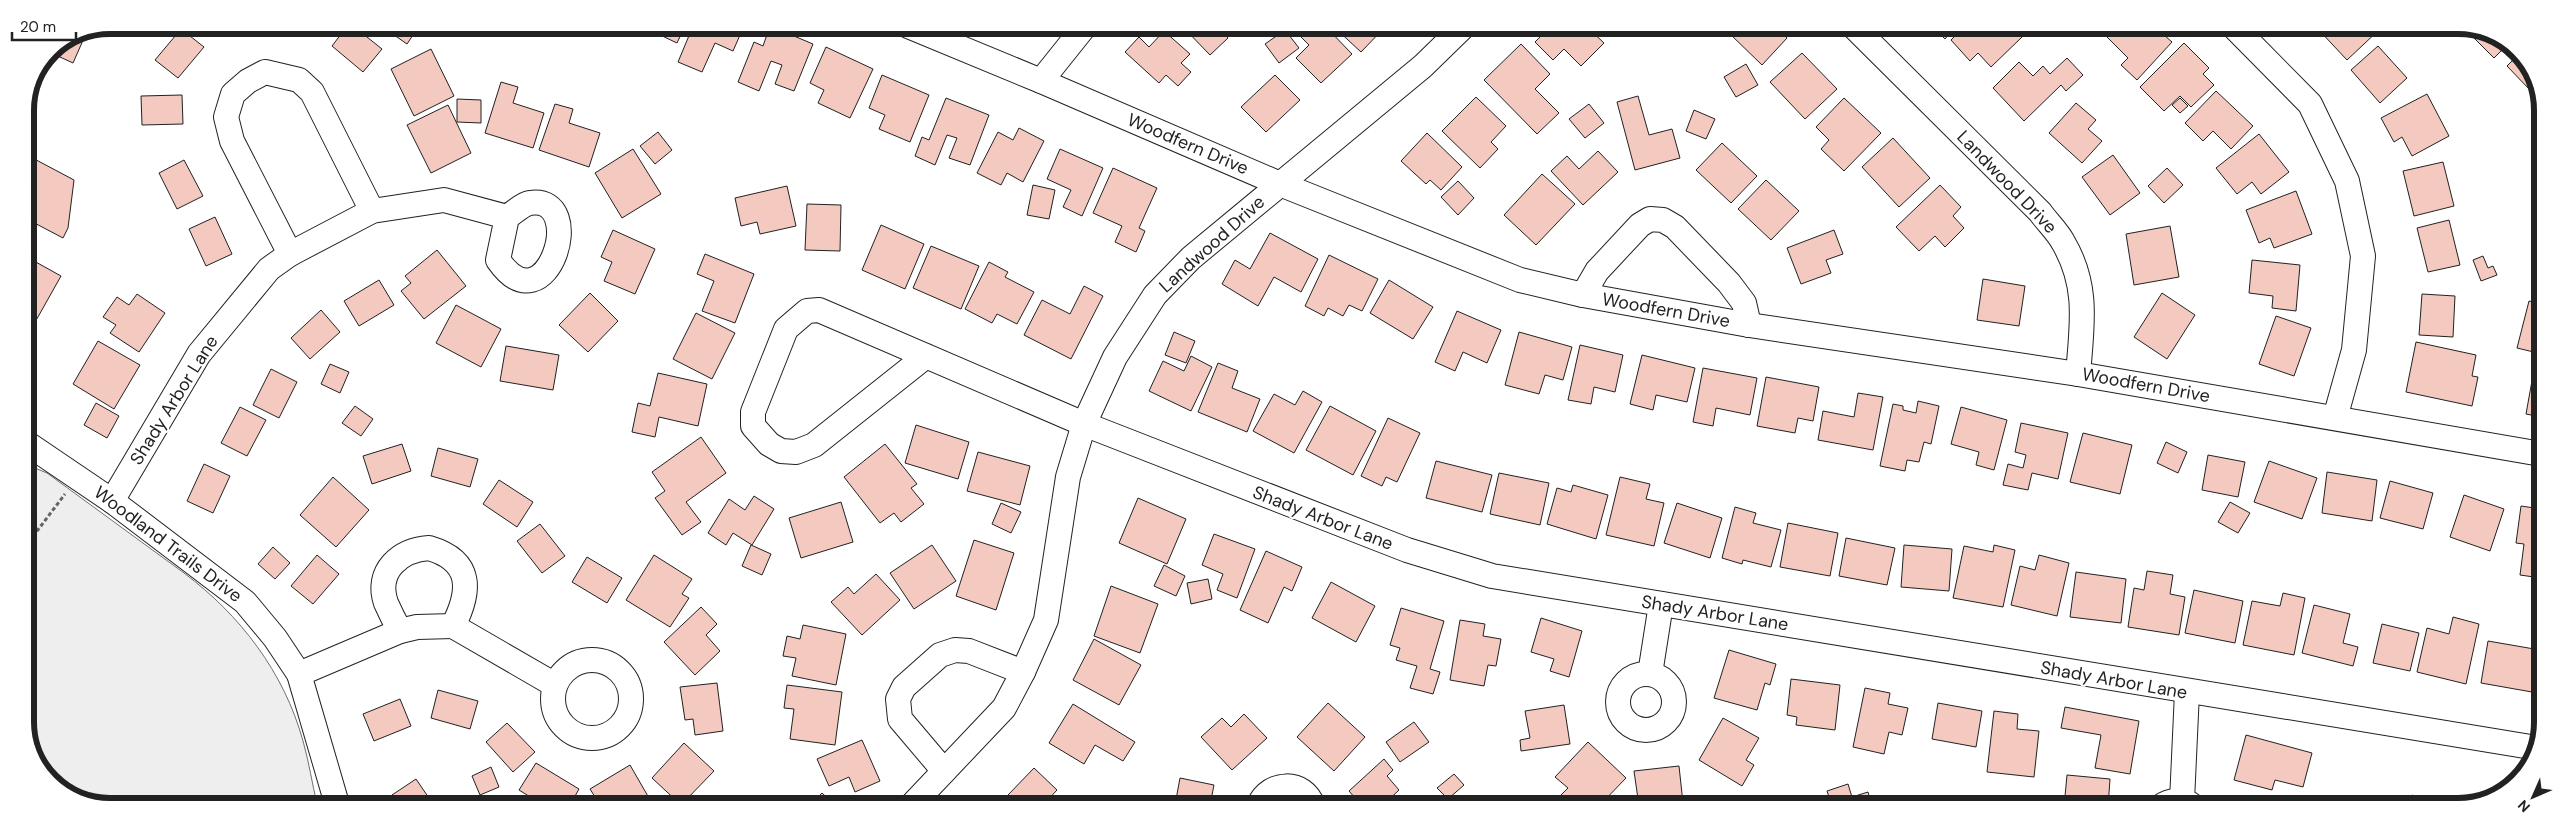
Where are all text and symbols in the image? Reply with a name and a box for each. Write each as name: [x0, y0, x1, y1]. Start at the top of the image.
scale bar: [12, 10, 76, 42]
text: 20 m: [20, 17, 56, 37]
street label: Woodfern Drive: [1124, 108, 1252, 180]
street label: Landwood Drive: [1952, 125, 2062, 239]
street label: Landwood Drive: [1154, 190, 1270, 298]
street label: Woodfern Drive: [1600, 287, 1732, 333]
street label: Shady Arbor Lane: [124, 331, 224, 469]
street label: Woodfern Drive: [2080, 362, 2212, 408]
street label: Woodland Trails Drive: [89, 480, 247, 608]
street label: Shady Arbor Lane: [1249, 480, 1397, 556]
street label: Shady Arbor Lane: [1640, 590, 1790, 636]
street label: Shady Arbor Lane: [2039, 655, 2189, 705]
north arrow: [2508, 772, 2558, 822]
text: N: [2514, 796, 2534, 816]

